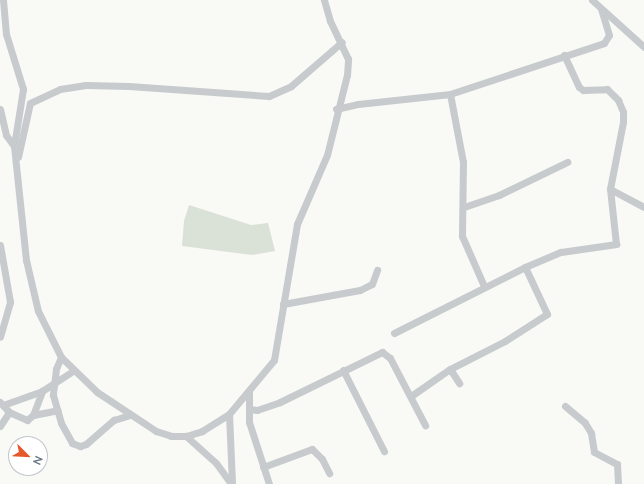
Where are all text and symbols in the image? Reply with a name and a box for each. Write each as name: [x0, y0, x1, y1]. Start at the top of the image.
north arrow: [8, 436, 48, 476]
text: N: [30, 454, 46, 467]

